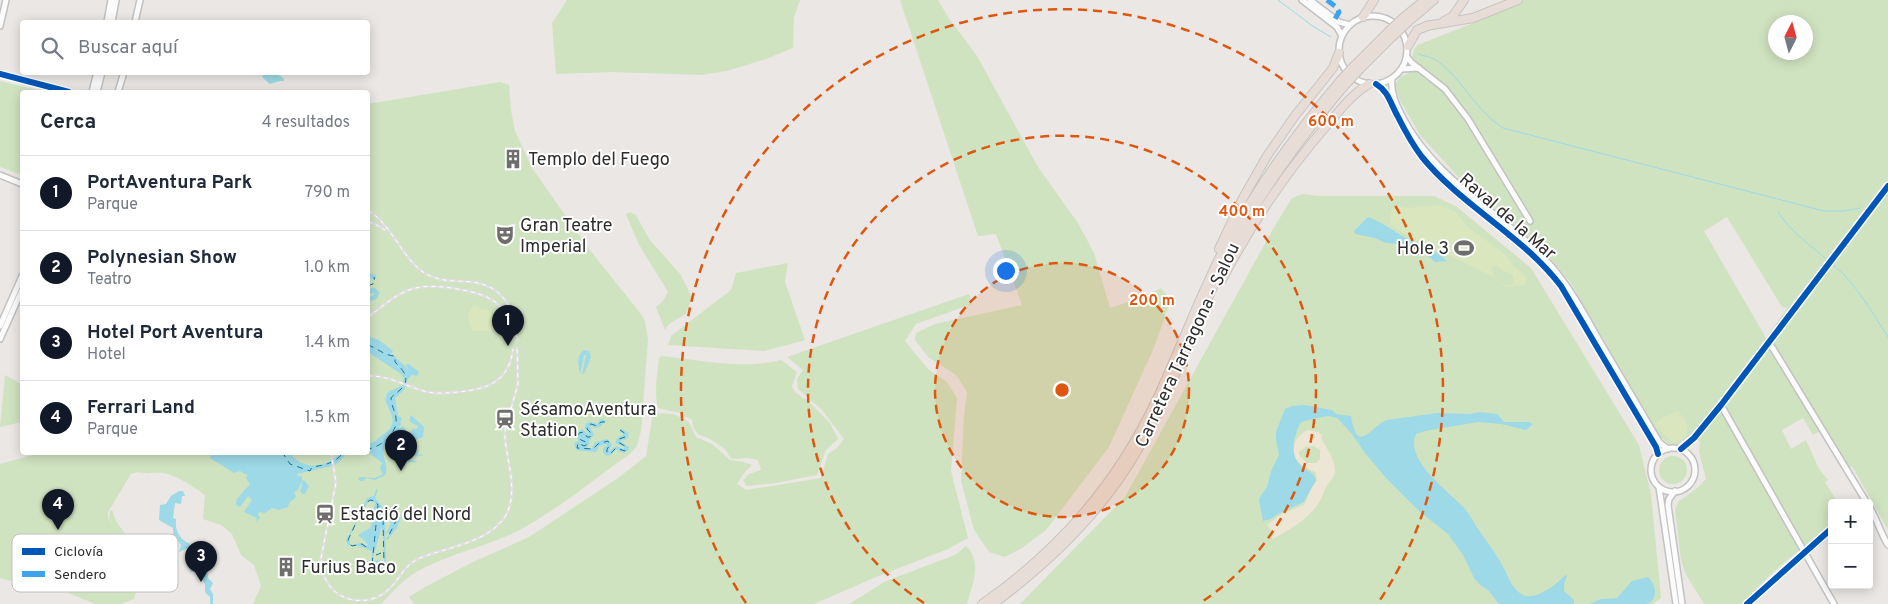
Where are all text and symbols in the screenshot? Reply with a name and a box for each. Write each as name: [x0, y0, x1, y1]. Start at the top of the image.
north arrow: [1768, 15, 1813, 60]
search box: [20, 20, 370, 75]
icon: search: [38, 34, 66, 62]
text: Buscar aquí: [78, 36, 178, 60]
text: Cerca: [40, 109, 96, 136]
text: 4 resultados: [262, 113, 350, 133]
text: 600 m: [1308, 113, 1354, 132]
building icon: Templo del Fuego: [502, 148, 524, 170]
place label: Templo del Fuego: [528, 149, 670, 172]
street label: Raval de la Mar: [1454, 169, 1560, 266]
text: PortAventura Park: [87, 171, 252, 195]
text: 1: [53, 183, 59, 203]
text: 790 m: [305, 183, 350, 203]
text: Parque: [87, 195, 138, 215]
text: 400 m: [1219, 203, 1265, 222]
place label: Gran Teatre Imperial: [520, 215, 612, 259]
theatre icon: Gran Teatre Imperial: [494, 224, 516, 246]
sports icon: Hole 3: [1453, 237, 1475, 259]
place label: Hole 3: [1397, 238, 1449, 261]
street label: Carretera Tarragona - Salou: [1131, 240, 1246, 452]
text: Polynesian Show: [87, 246, 237, 270]
text: 2: [51, 258, 61, 278]
text: 1.0 km: [304, 258, 350, 278]
your location: [993, 258, 1019, 284]
text: Teatro: [87, 270, 132, 290]
text: 200 m: [1129, 292, 1175, 311]
pin: 1: [492, 305, 524, 346]
text: Hotel Port Aventura: [87, 321, 263, 345]
text: 3: [51, 333, 61, 353]
text: 1.4 km: [305, 333, 350, 353]
text: Hotel: [87, 345, 126, 365]
centre of rings: [1053, 381, 1071, 399]
text: Ferrari Land: [87, 396, 195, 420]
place label: SésamoAventura Station: [520, 399, 656, 443]
text: 4: [51, 408, 61, 428]
text: 1.5 km: [305, 408, 350, 428]
station icon: SésamoAventura Station: [494, 408, 516, 430]
text: Parque: [87, 420, 138, 440]
pin: 2: [385, 430, 417, 471]
pin: 4: [42, 489, 74, 530]
map controls: [1828, 499, 1873, 589]
button: +: [1828, 499, 1873, 544]
station icon: Estació del Nord: [314, 503, 336, 525]
place label: Estació del Nord: [340, 504, 471, 527]
legend: [12, 534, 178, 592]
pin: 3: [185, 541, 217, 582]
text: Ciclovía: [54, 544, 103, 561]
button: −: [1828, 544, 1873, 589]
building icon: Furius Baco: [275, 556, 297, 578]
place label: Furius Baco: [301, 557, 396, 580]
text: Sendero: [54, 567, 107, 584]

